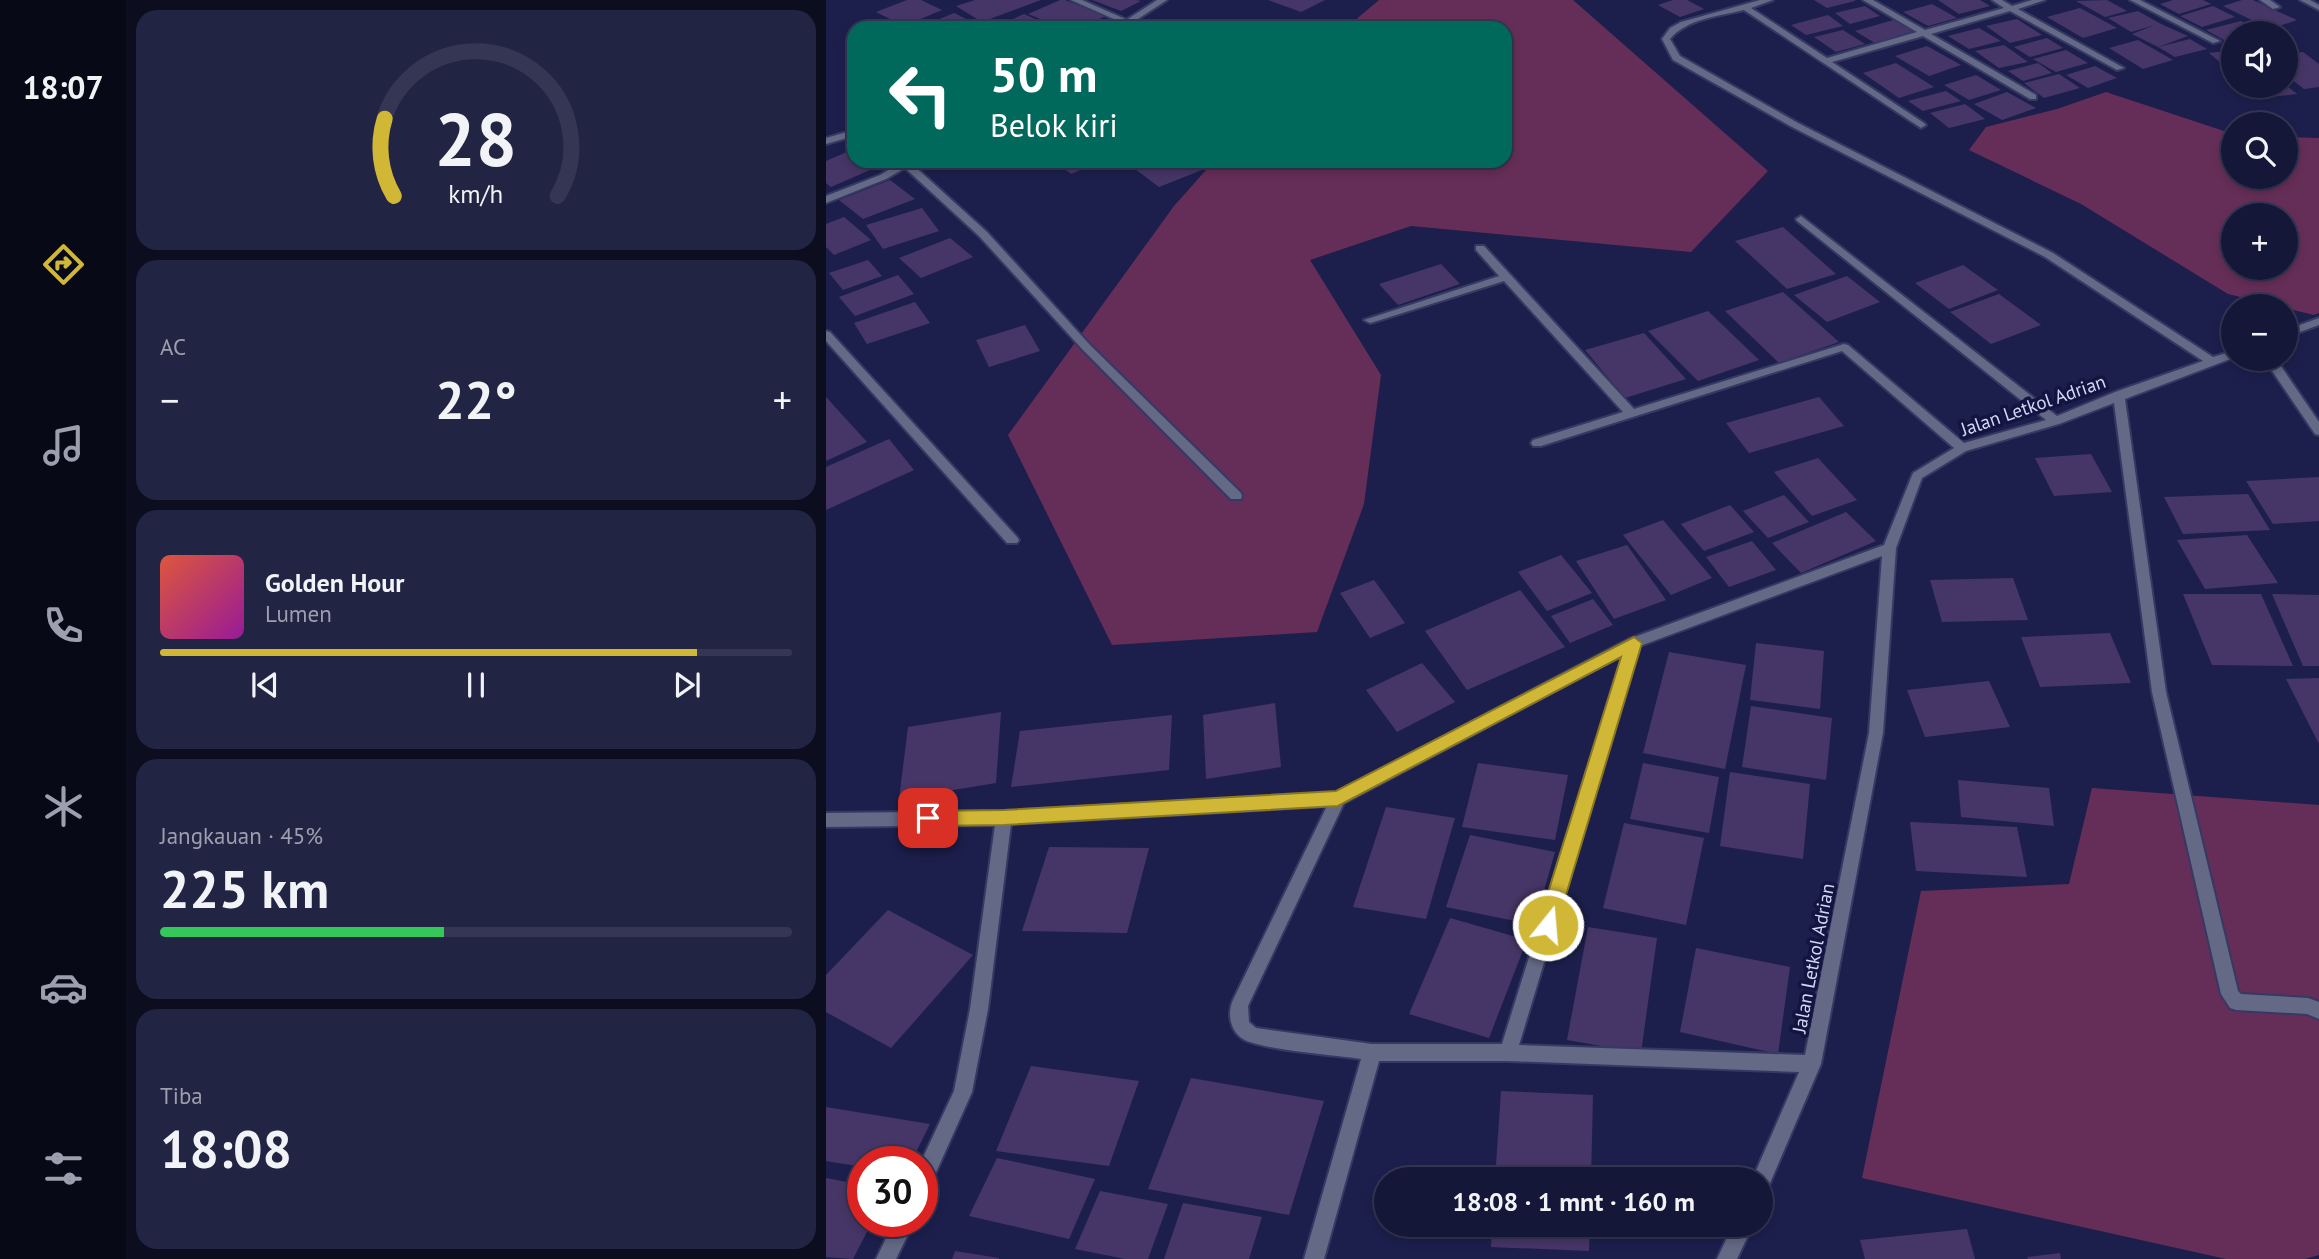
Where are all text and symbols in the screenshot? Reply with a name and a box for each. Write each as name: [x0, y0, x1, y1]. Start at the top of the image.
map controls: [2221, 21, 2298, 371]
button: sound: [2221, 21, 2298, 98]
text: 50 m: [990, 42, 1097, 106]
icon: left: [875, 49, 966, 140]
text: 18:07: [22, 66, 104, 108]
text: 28: [435, 92, 517, 186]
text: Belok kiri: [990, 104, 1118, 146]
button: search: [2221, 112, 2298, 189]
text: km/h: [449, 178, 503, 210]
button: +: [2221, 203, 2298, 280]
icon: directions: [39, 240, 88, 289]
button: −: [2221, 294, 2298, 371]
text: AC: [160, 332, 186, 361]
text: 22°: [435, 366, 517, 433]
street label: Jalan Letkol Adrian: [1956, 369, 2109, 441]
text: −: [160, 375, 179, 424]
text: +: [773, 375, 792, 424]
icon: music: [39, 421, 88, 470]
text: Golden Hour: [265, 566, 404, 599]
text: Lumen: [265, 599, 332, 628]
icon: phone: [39, 601, 88, 650]
icon: previous: [246, 666, 284, 704]
icon: pause: [457, 666, 495, 704]
icon: next: [668, 666, 706, 704]
icon: climate: [39, 782, 88, 831]
pin: [898, 788, 958, 848]
icon: arrive: [909, 799, 947, 837]
text: Jangkauan · 45%: [160, 821, 323, 850]
text: 225 km: [160, 855, 329, 922]
street label: Jalan Letkol Adrian: [1787, 881, 1839, 1036]
position arrow: [1511, 888, 1585, 962]
icon: car: [39, 963, 88, 1012]
text: Tiba: [160, 1081, 203, 1110]
text: 18:08: [160, 1115, 292, 1182]
icon: filters: [39, 1144, 88, 1193]
speed limit sign: 30: [847, 1146, 938, 1237]
text: 18:08 · 1 mnt · 160 m: [1452, 1185, 1695, 1218]

